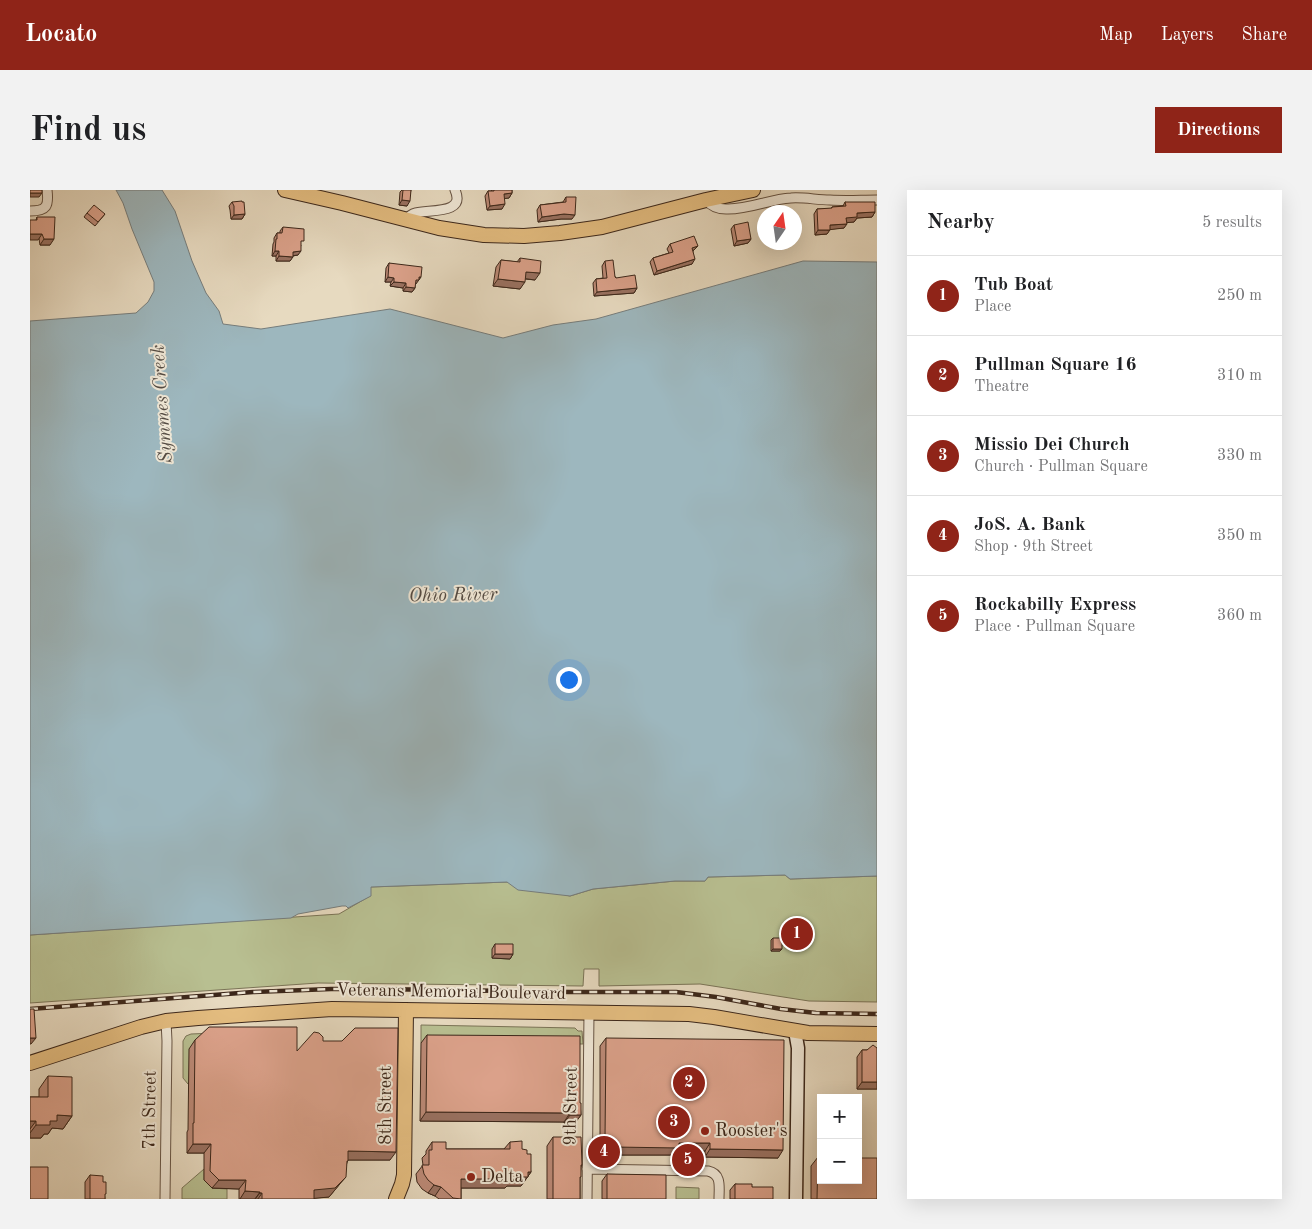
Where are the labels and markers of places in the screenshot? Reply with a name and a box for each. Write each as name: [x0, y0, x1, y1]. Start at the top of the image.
pin: 1: [781, 915, 813, 953]
pin: 2: [673, 1064, 705, 1102]
pin: 3: [658, 1103, 690, 1141]
place label: Rooster's: [715, 1122, 788, 1140]
marker: Rooster's: [699, 1125, 711, 1137]
pin: 4: [588, 1133, 620, 1171]
pin: 5: [672, 1141, 704, 1179]
place label: Delta: [481, 1168, 523, 1186]
marker: Delta: [465, 1171, 477, 1183]

